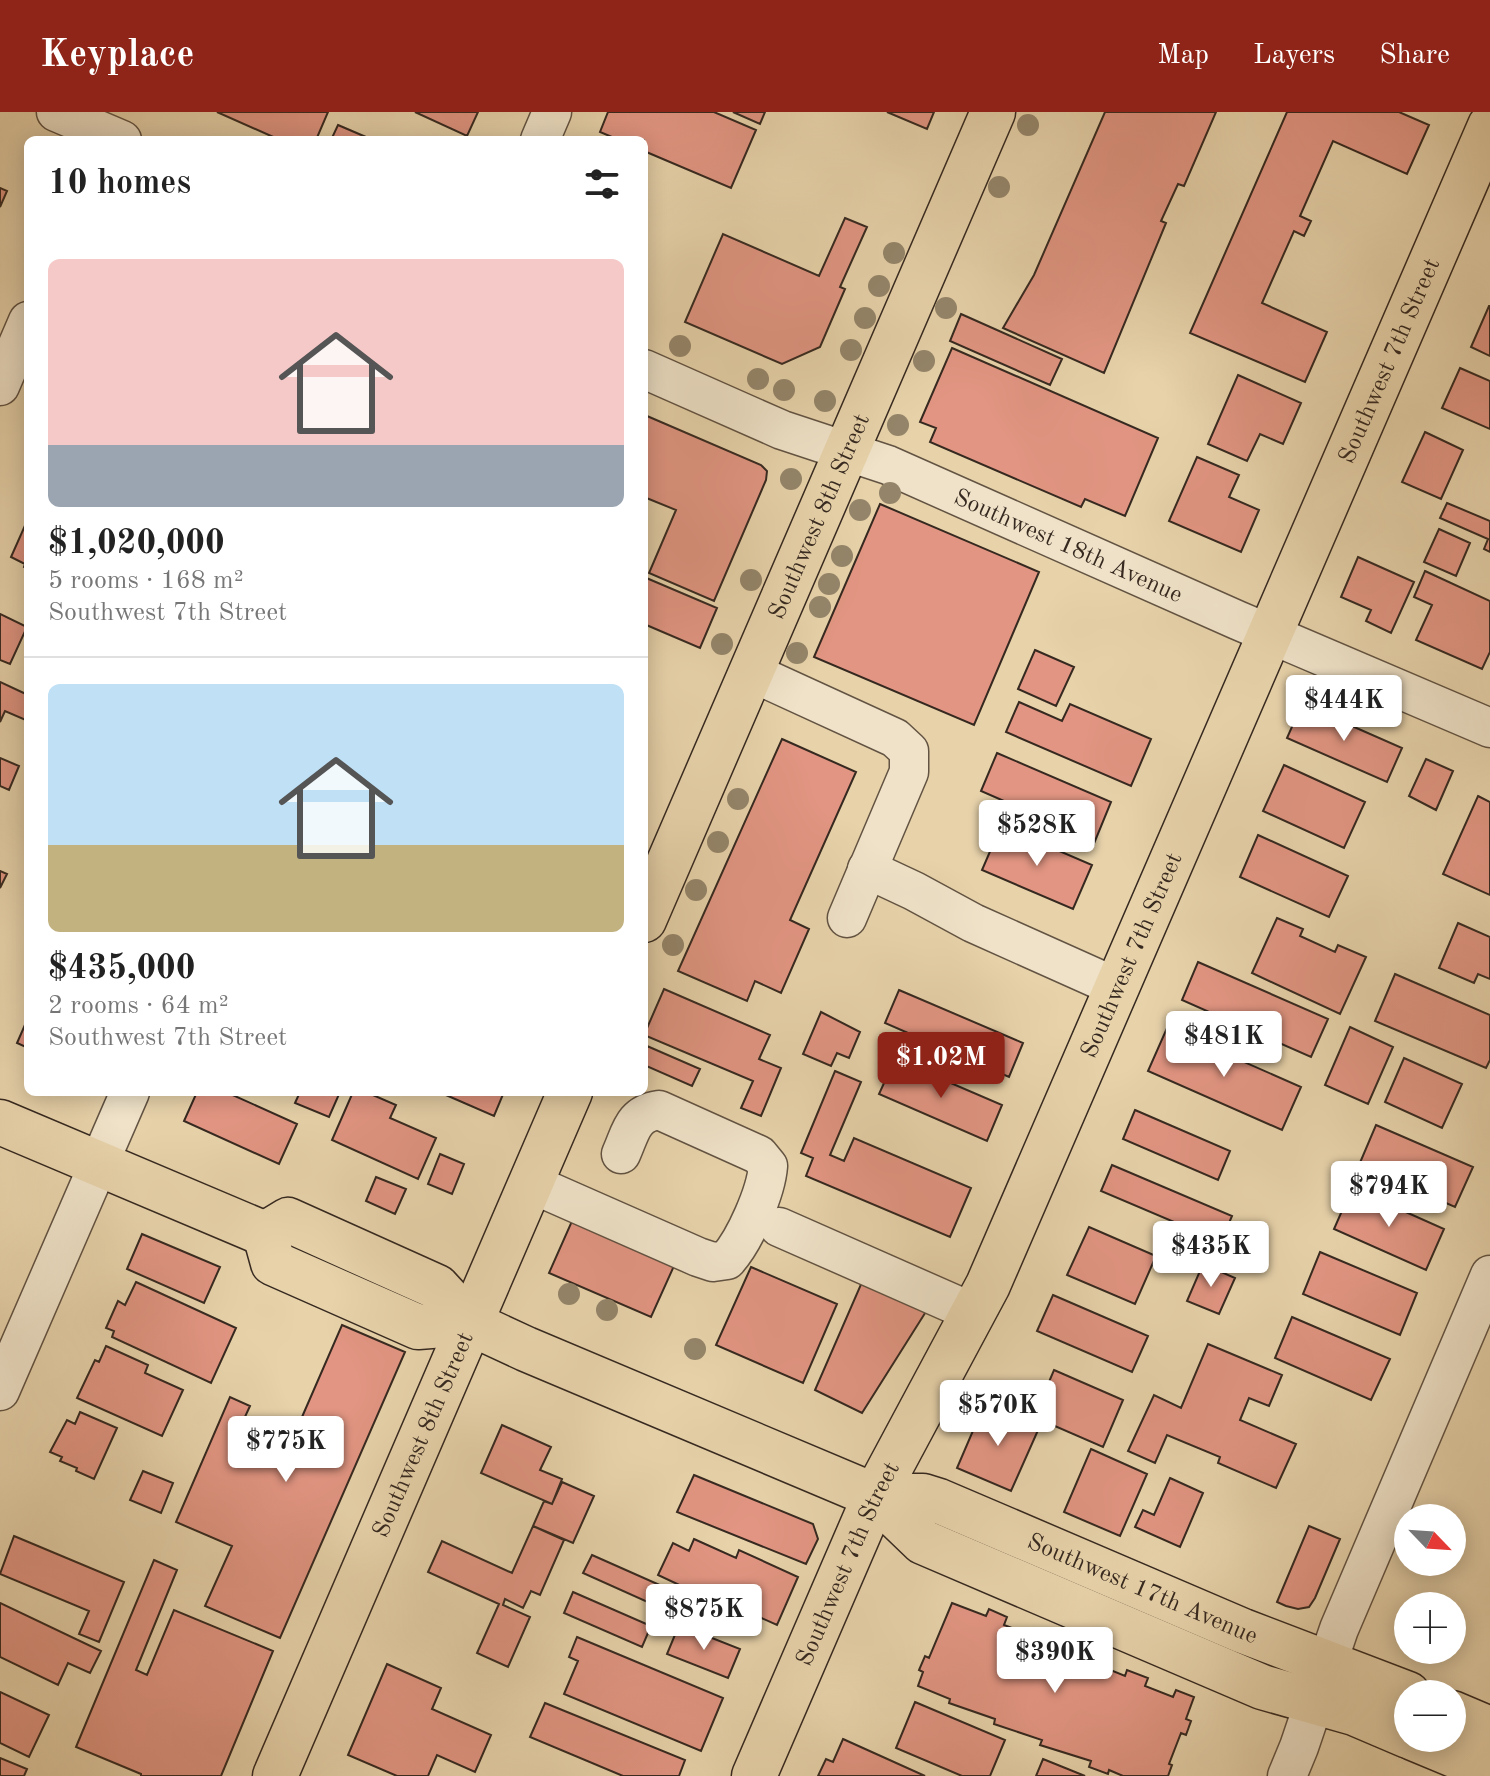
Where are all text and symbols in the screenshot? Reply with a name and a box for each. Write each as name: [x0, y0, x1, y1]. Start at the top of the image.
text: Keyplace: [40, 37, 195, 75]
text: Map: [1157, 42, 1209, 70]
text: Layers: [1253, 42, 1335, 70]
text: Share: [1379, 42, 1450, 70]
icon: filters: [580, 162, 624, 206]
text: 10 homes: [48, 167, 191, 201]
street label: Southwest 7th Street: [1335, 255, 1445, 467]
icon: home: [264, 311, 408, 455]
street label: Southwest 8th Street: [765, 411, 875, 623]
street label: Southwest 18th Avenue: [950, 486, 1186, 608]
text: $1,020,000: [48, 527, 225, 561]
text: 5 rooms · 168 m²: [48, 568, 244, 594]
text: Southwest 7th Street: [48, 600, 287, 626]
pin: $444K: [1288, 675, 1400, 743]
text: $444K: [1304, 688, 1384, 714]
icon: home: [264, 736, 408, 880]
pin: $528K: [981, 800, 1093, 868]
text: $528K: [997, 813, 1077, 839]
street label: Southwest 7th Street: [1078, 850, 1188, 1062]
text: $435,000: [48, 952, 196, 986]
text: 2 rooms · 64 m²: [48, 993, 229, 1019]
pin: $481K: [1168, 1011, 1280, 1079]
text: $481K: [1184, 1024, 1264, 1050]
text: Southwest 7th Street: [48, 1025, 287, 1051]
pin: $1.02M: [876, 1032, 1006, 1100]
text: $1.02M: [896, 1045, 986, 1071]
pin: $794K: [1333, 1161, 1445, 1229]
text: $794K: [1349, 1174, 1429, 1200]
pin: $435K: [1155, 1221, 1267, 1289]
text: $435K: [1171, 1234, 1251, 1260]
street label: Southwest 8th Street: [369, 1329, 479, 1541]
pin: $570K: [942, 1380, 1054, 1448]
text: $570K: [958, 1393, 1038, 1419]
pin: $775K: [230, 1416, 342, 1484]
text: $775K: [246, 1429, 326, 1455]
street label: Southwest 7th Street: [793, 1458, 905, 1670]
north arrow: [1394, 1504, 1466, 1576]
map controls: [1394, 1504, 1466, 1752]
street label: Southwest 17th Avenue: [1024, 1530, 1260, 1649]
pin: $875K: [648, 1584, 760, 1652]
button: +: [1394, 1592, 1466, 1664]
text: $875K: [664, 1597, 744, 1623]
pin: $390K: [999, 1627, 1111, 1695]
text: $390K: [1015, 1640, 1095, 1666]
button: −: [1394, 1680, 1466, 1752]

